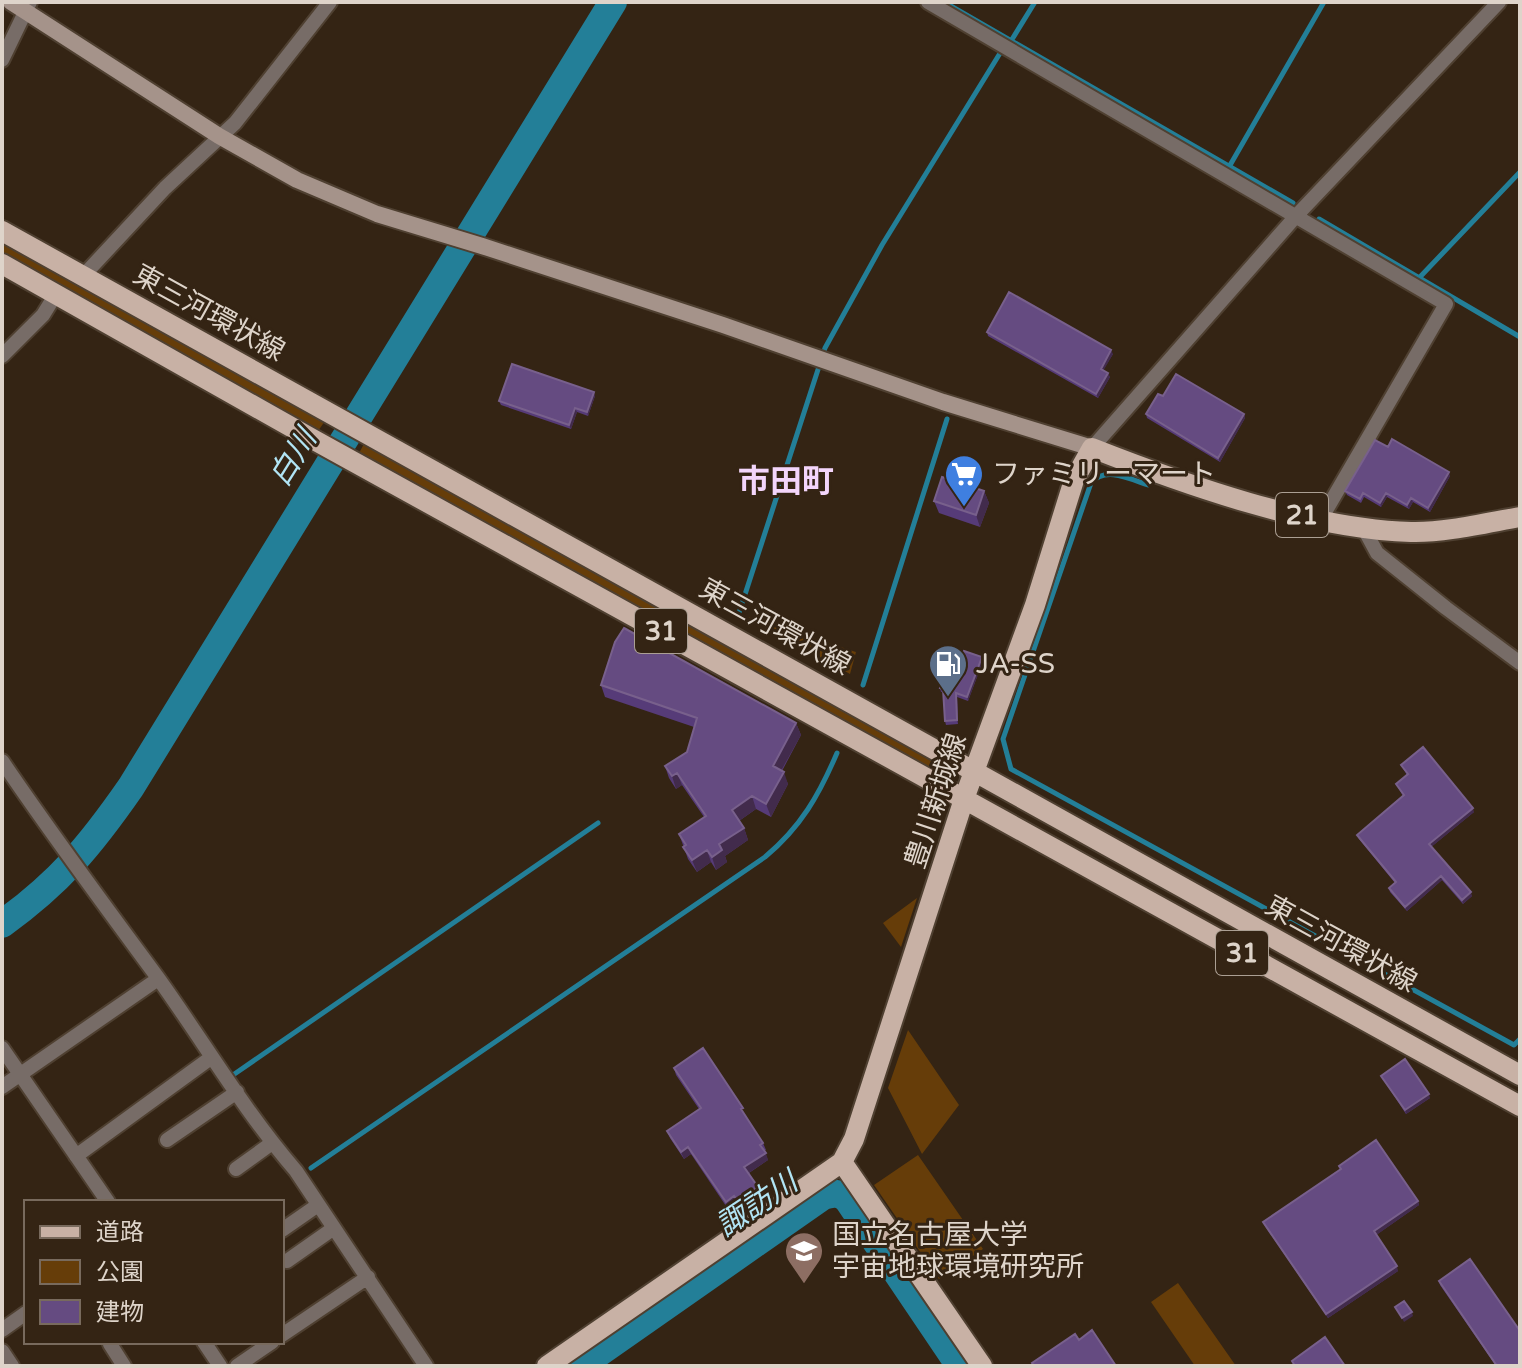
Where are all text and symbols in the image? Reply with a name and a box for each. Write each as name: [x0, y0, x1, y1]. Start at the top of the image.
street label: 東三河環状線: [127, 257, 291, 369]
water label: 白川: [261, 420, 326, 493]
supermarket icon: ファミリーマート: [943, 453, 985, 508]
place label: ファミリーマート: [992, 457, 1216, 491]
district label: 市田町: [738, 463, 834, 501]
road number: 21: [1276, 493, 1328, 537]
street label: 東三河環状線: [693, 571, 857, 683]
road number: 31: [635, 609, 687, 653]
fuel station icon: JA-SS: [927, 643, 969, 698]
place label: JA-SS: [976, 647, 1055, 681]
street label: 豊川新城線: [898, 729, 974, 873]
street label: 東三河環状線: [1259, 888, 1423, 1000]
road number: 31: [1216, 931, 1268, 975]
water label: 諏訪川: [709, 1162, 807, 1245]
legend: [24, 1200, 284, 1344]
text: 道路: [96, 1218, 144, 1247]
place label: 国立名古屋大学 宇宙地球環境研究所: [832, 1218, 1084, 1284]
school or university icon: 国立名古屋大学 宇宙地球環境研究所: [783, 1230, 825, 1285]
text: 公園: [96, 1258, 144, 1287]
text: 建物: [96, 1298, 144, 1327]

